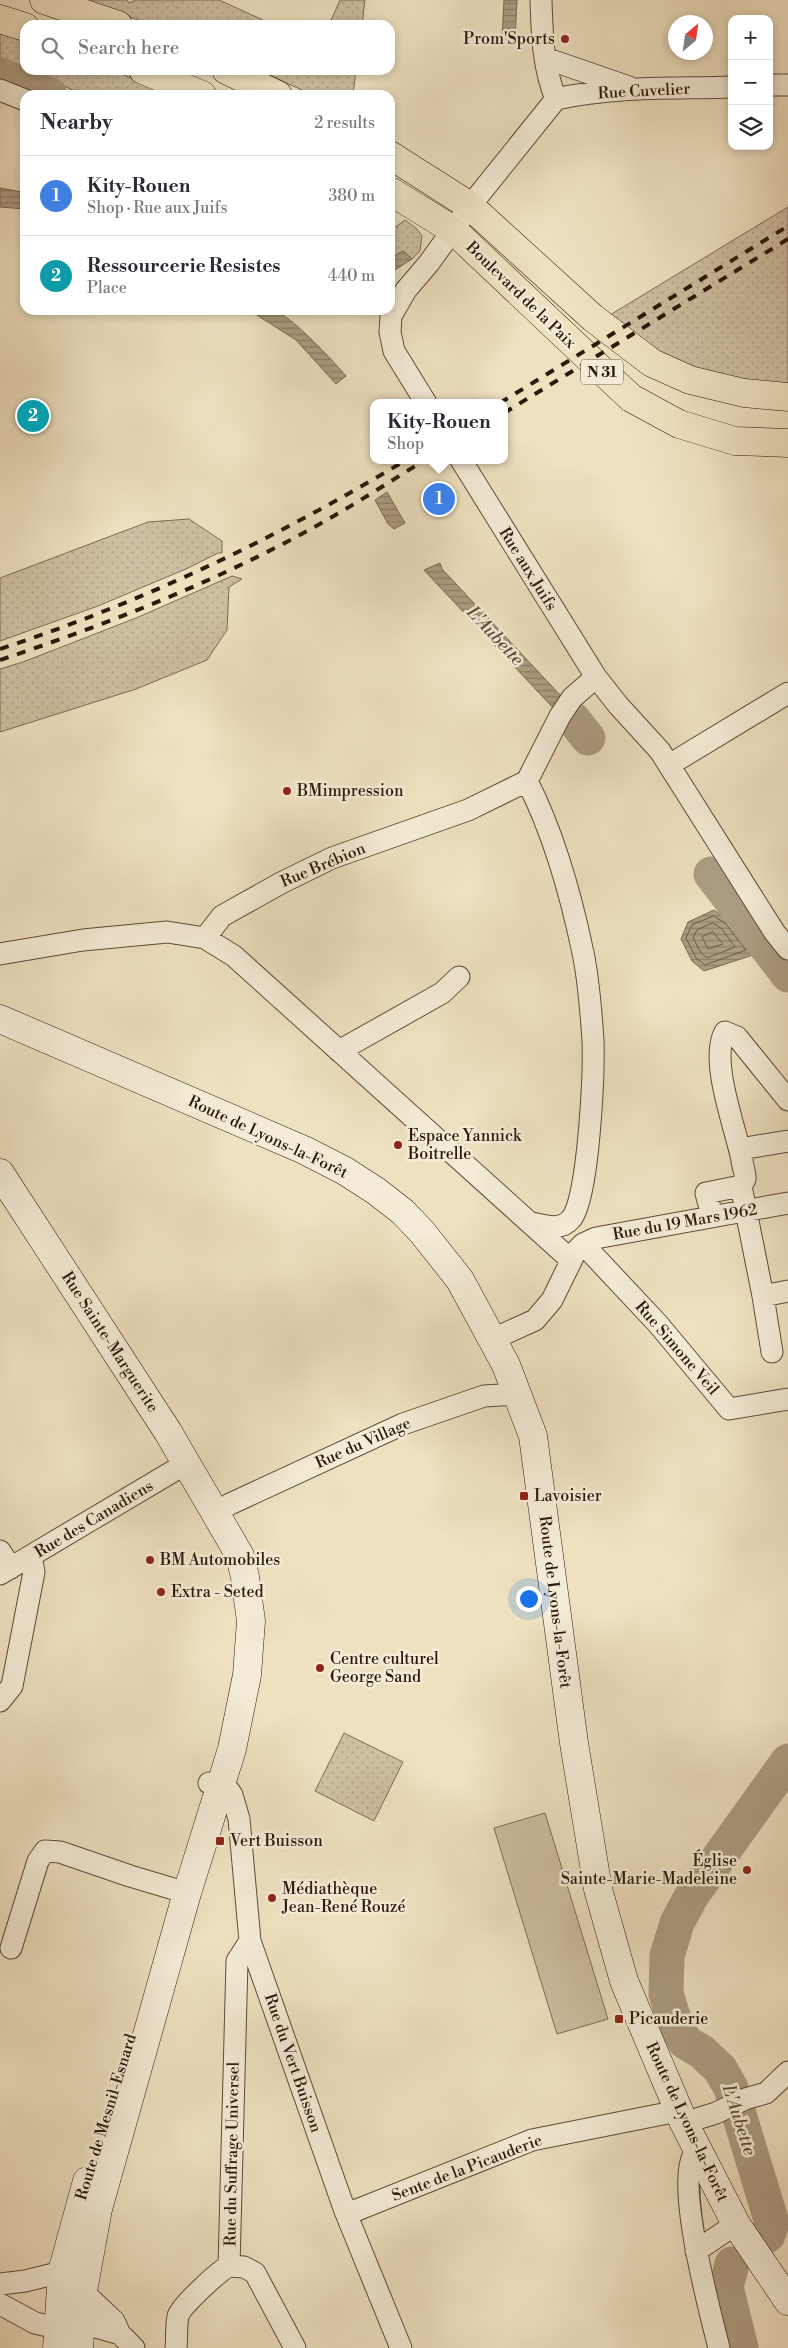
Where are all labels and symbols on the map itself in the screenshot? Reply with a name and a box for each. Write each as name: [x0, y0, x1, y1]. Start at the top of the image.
north arrow: [668, 15, 713, 60]
place label: Prom'Sports: [463, 29, 555, 49]
marker: Prom'Sports: [559, 33, 571, 45]
street label: Rue Cuvelier: [597, 79, 691, 103]
street label: Boulevard de la Paix: [461, 237, 581, 353]
road number: N 31: [581, 360, 623, 384]
pin: 2: [17, 397, 49, 435]
pin: 1: [423, 480, 455, 518]
street label: Rue aux Juifs: [495, 524, 561, 614]
water label: L'Aubette: [461, 601, 529, 671]
place label: BMimpression: [296, 781, 404, 801]
marker: BMimpression: [281, 785, 293, 797]
street label: Rue Brébion: [277, 838, 369, 892]
street label: Route de Lyons-la-Forêt: [185, 1091, 351, 1183]
place label: Espace Yannick Boitrelle: [407, 1126, 523, 1164]
marker: Espace Yannick Boitrelle: [392, 1139, 404, 1151]
street label: Rue du 19 Mars 1962: [611, 1199, 759, 1245]
street label: Rue Sainte-Marguerite: [57, 1268, 163, 1416]
street label: Rue Simone Veil: [631, 1297, 723, 1399]
street label: Rue du Village: [312, 1413, 414, 1473]
street label: Rue des Canadiens: [31, 1476, 157, 1562]
place label: Lavoisier: [534, 1486, 602, 1506]
marker: Lavoisier: [518, 1490, 530, 1502]
street label: Route de Lyons-la-Forêt: [534, 1514, 576, 1690]
place label: BM Automobiles: [159, 1550, 280, 1570]
marker: BM Automobiles: [144, 1554, 156, 1566]
place label: Extra - Seted: [171, 1582, 264, 1602]
marker: Extra - Seted: [155, 1586, 167, 1598]
your location: [516, 1586, 542, 1612]
place label: Centre culturel George Sand: [330, 1649, 439, 1687]
marker: Centre culturel George Sand: [314, 1662, 326, 1674]
place label: Vert Buisson: [229, 1831, 323, 1851]
marker: Vert Buisson: [214, 1835, 226, 1847]
place label: Église Sainte-Marie-Madeleine: [561, 1849, 737, 1889]
marker: Église Sainte-Marie-Madeleine: [741, 1864, 753, 1876]
place label: Médiathèque Jean-René Rouzé: [281, 1879, 406, 1917]
marker: Médiathèque Jean-René Rouzé: [266, 1892, 278, 1904]
street label: Rue du Vert Buisson: [260, 1991, 326, 2136]
place label: Picauderie: [629, 2009, 708, 2029]
marker: Picauderie: [613, 2013, 625, 2025]
street label: Route de Mesnil-Esnard: [71, 2031, 141, 2203]
street label: Route de Lyons-la-Forêt: [641, 2039, 733, 2205]
street label: Rue du Suffrage Universel: [220, 2061, 244, 2247]
water label: L'Aubette: [716, 2081, 761, 2159]
street label: Sente de la Picauderie: [389, 2130, 545, 2206]

